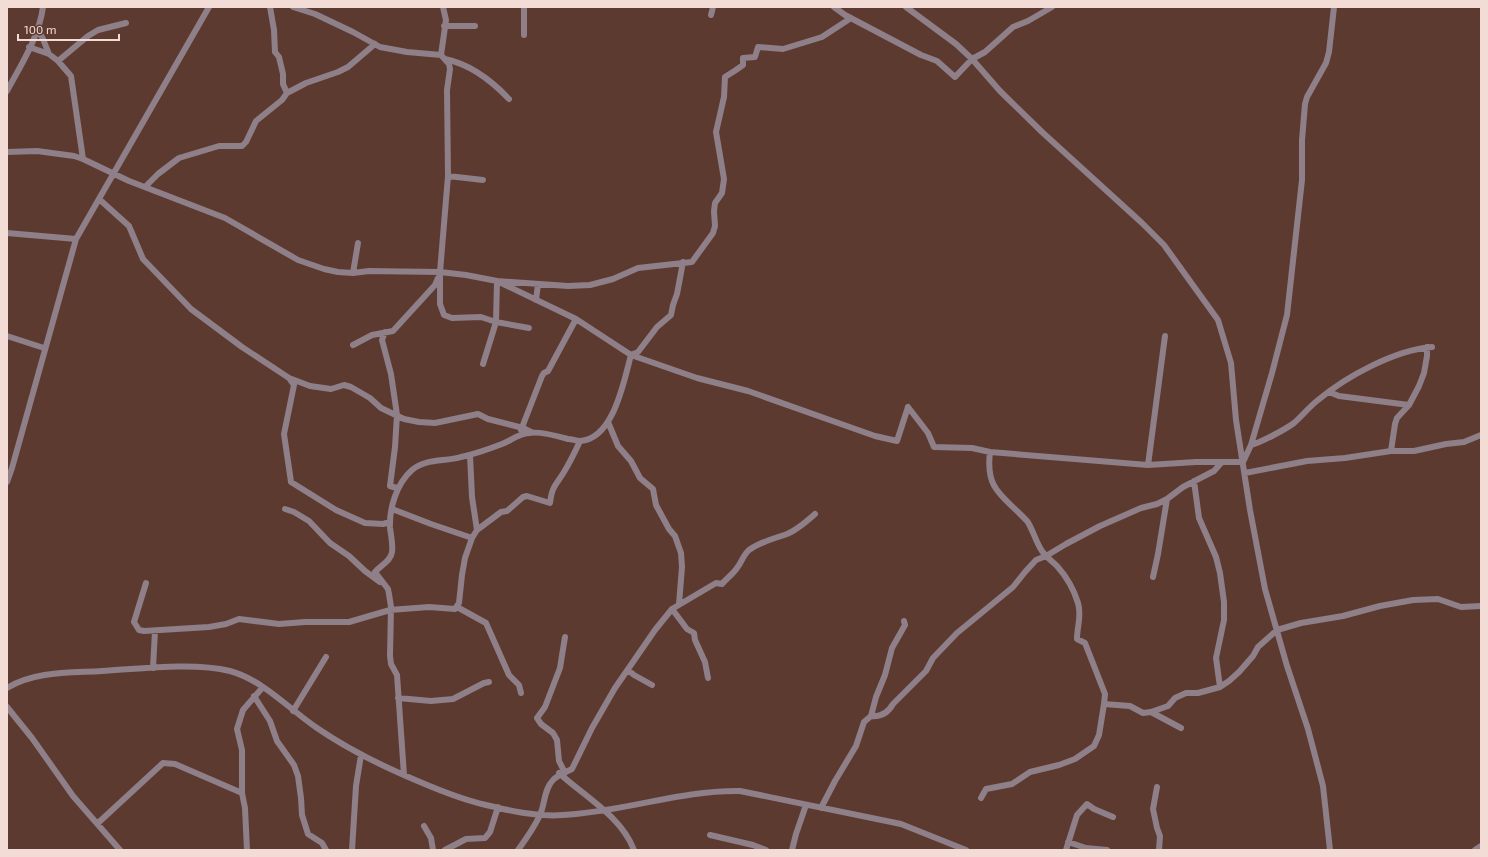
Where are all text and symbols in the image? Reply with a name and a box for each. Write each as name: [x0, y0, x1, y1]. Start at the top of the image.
scale bar: [18, 16, 119, 42]
text: 100 m: [24, 22, 56, 36]

